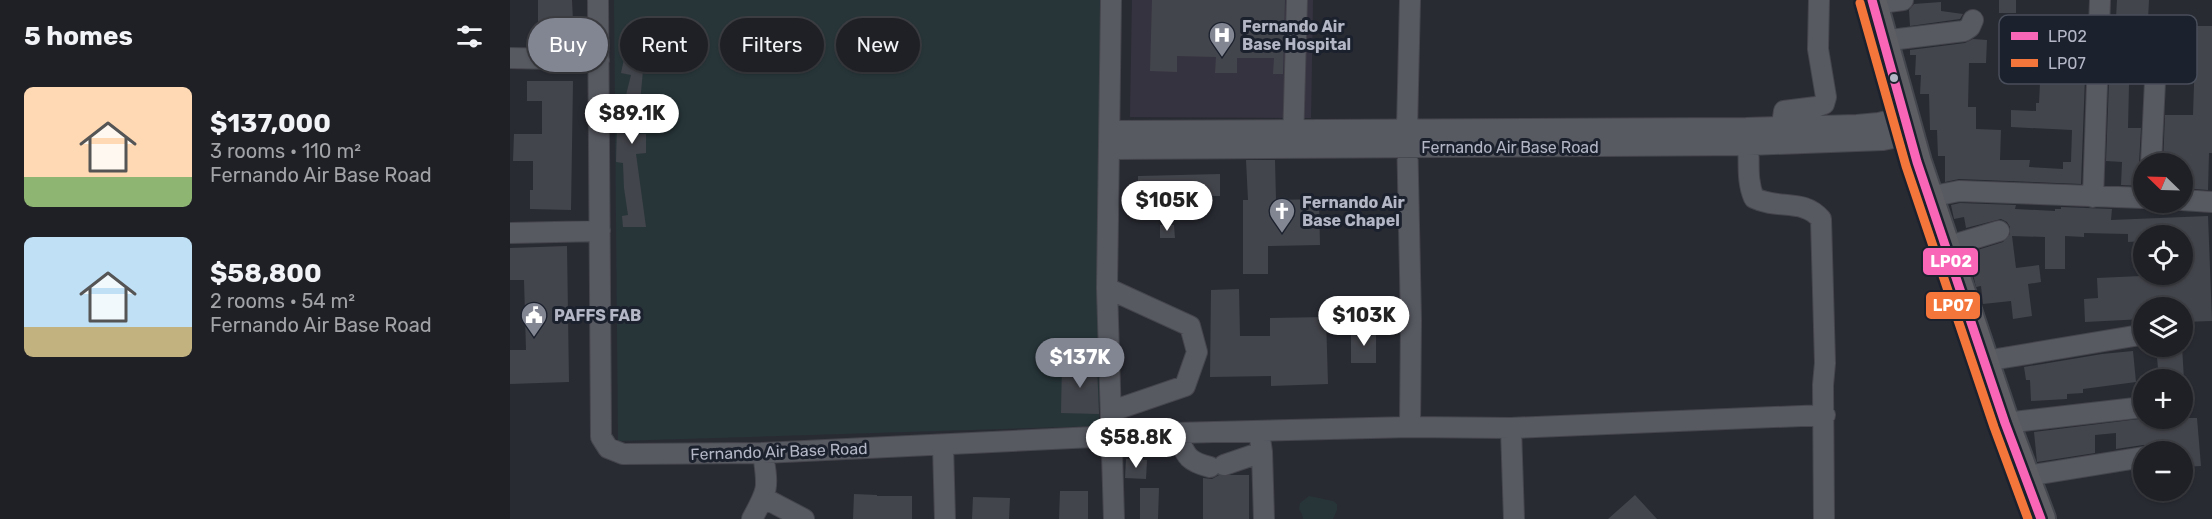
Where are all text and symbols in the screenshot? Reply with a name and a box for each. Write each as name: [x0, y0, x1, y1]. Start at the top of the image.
legend: [1999, 15, 2197, 84]
place label: Fernando Air Base Hospital: [1242, 17, 1351, 54]
chip: Buy: [528, 18, 608, 72]
chip: Rent: [620, 18, 708, 72]
chip: Filters: [720, 18, 824, 72]
chip: New: [836, 18, 920, 72]
icon: filters: [453, 20, 486, 53]
hospital icon: Fernando Air Base Hospital: [1207, 20, 1237, 58]
text: 5 homes: [24, 21, 133, 52]
text: LP02: [2048, 27, 2087, 46]
text: LP07: [2048, 54, 2086, 73]
unlabelled marker: [1888, 72, 1900, 84]
pin: $89.1K: [583, 94, 681, 145]
text: $89.1K: [599, 101, 665, 125]
text: $137,000: [210, 108, 331, 139]
icon: home: [72, 111, 144, 183]
street label: Fernando Air Base Road: [1421, 138, 1599, 157]
text: 3 rooms · 110 m²: [210, 139, 361, 163]
north arrow: [2133, 153, 2193, 213]
map controls: [2133, 153, 2193, 501]
text: Fernando Air Base Road: [210, 163, 432, 187]
pin: $105K: [1125, 181, 1209, 232]
text: $105K: [1135, 188, 1199, 212]
place label: Fernando Air Base Chapel: [1302, 193, 1405, 230]
church icon: Fernando Air Base Chapel: [1267, 196, 1297, 234]
button: locate: [2133, 225, 2193, 285]
line badge: LP02: [1922, 247, 1979, 276]
text: LP02: [1930, 252, 1972, 271]
text: $58,800: [210, 258, 322, 289]
icon: home: [72, 261, 144, 333]
text: 2 rooms · 54 m²: [210, 289, 355, 313]
line badge: LP07: [1925, 291, 1981, 320]
pin: $103K: [1322, 296, 1406, 347]
text: LP07: [1933, 296, 1973, 315]
button: layers: [2133, 297, 2193, 357]
public building icon: PAFFS FAB: [519, 300, 549, 338]
text: $103K: [1332, 303, 1396, 327]
place label: PAFFS FAB: [554, 306, 641, 325]
text: Fernando Air Base Road: [210, 313, 432, 337]
pin: $137K: [1038, 338, 1122, 389]
text: $137K: [1049, 345, 1111, 369]
button: +: [2133, 369, 2193, 429]
pin: $58.8K: [1087, 418, 1185, 469]
text: $58.8K: [1100, 425, 1172, 449]
street label: Fernando Air Base Road: [690, 439, 868, 464]
button: −: [2133, 441, 2193, 501]

